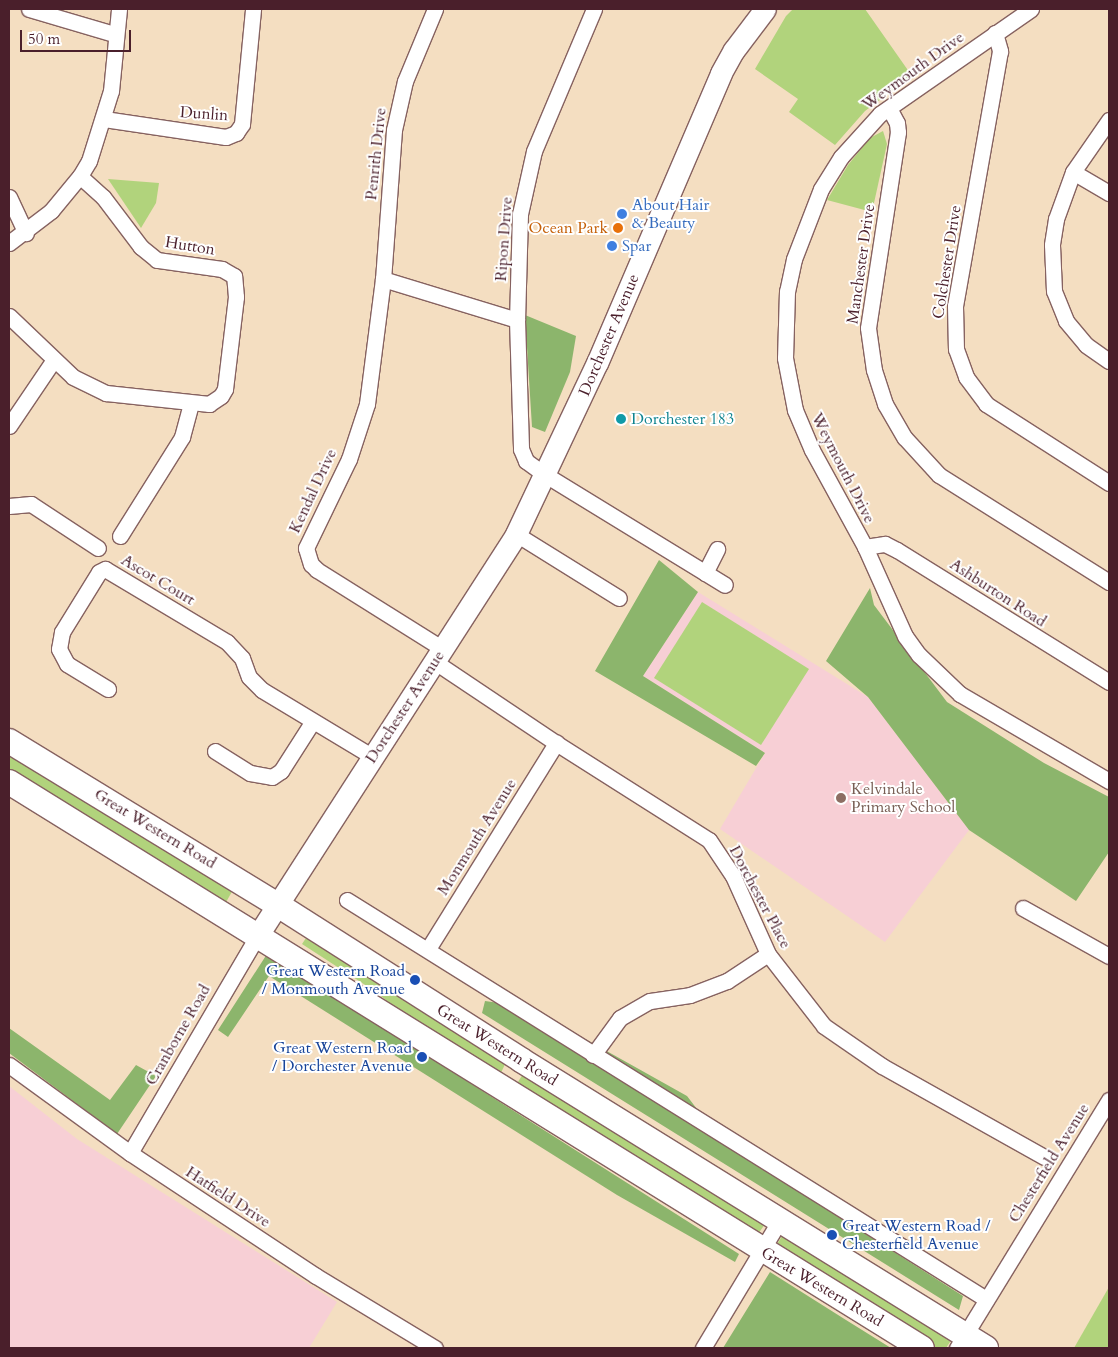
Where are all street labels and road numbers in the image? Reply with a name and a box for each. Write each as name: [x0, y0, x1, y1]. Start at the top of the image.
street label: Weymouth Drive: [858, 28, 968, 114]
street label: Dunlin: [179, 103, 229, 125]
street label: Penrith Drive: [362, 107, 390, 201]
street label: Ripon Drive: [491, 196, 517, 282]
street label: Manchester Drive: [843, 203, 879, 325]
street label: Colchester Drive: [929, 204, 965, 320]
street label: Hutton: [164, 233, 216, 259]
street label: Dorchester Avenue: [575, 271, 643, 399]
street label: Weymouth Drive: [807, 410, 879, 526]
street label: Kendal Drive: [285, 446, 341, 536]
street label: Ascot Court: [118, 551, 198, 609]
street label: Ashburton Road: [946, 555, 1050, 631]
street label: Dorchester Avenue: [361, 647, 449, 767]
street label: Monmouth Avenue: [433, 775, 521, 899]
street label: Great Western Road: [90, 785, 220, 873]
street label: Dorchester Place: [725, 842, 795, 952]
street label: Cranborne Road: [141, 981, 215, 1089]
street label: Great Western Road: [433, 1000, 561, 1090]
street label: Chesterfield Avenue: [1005, 1100, 1093, 1226]
street label: Hatfield Drive: [182, 1162, 274, 1232]
street label: Great Western Road: [757, 1243, 887, 1331]

